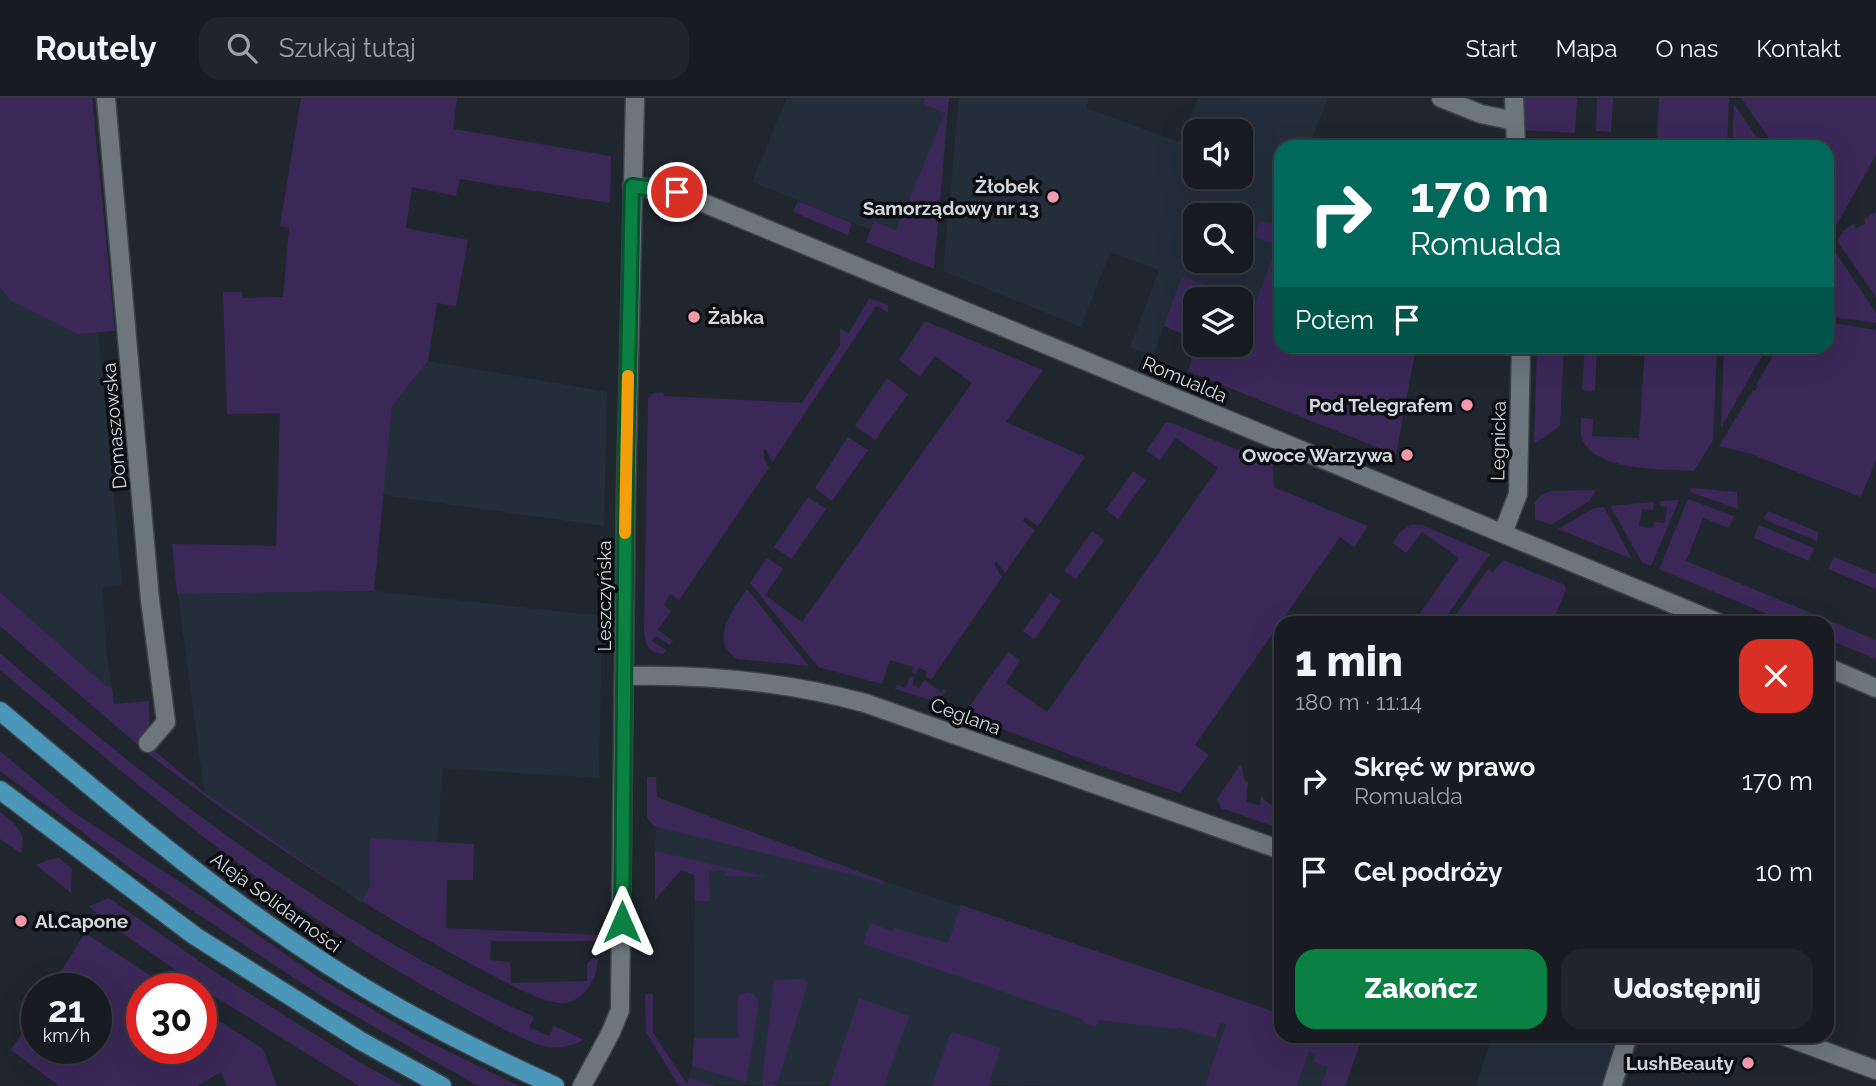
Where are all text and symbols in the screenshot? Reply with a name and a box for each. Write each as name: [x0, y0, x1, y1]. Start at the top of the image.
search box: [199, 17, 689, 80]
text: Routely: [35, 29, 157, 68]
icon: search: [223, 29, 261, 67]
text: Szukaj tutaj: [279, 33, 416, 63]
text: Start: [1466, 34, 1518, 63]
text: Mapa: [1556, 34, 1617, 63]
text: O nas: [1655, 34, 1718, 63]
text: Kontakt: [1756, 34, 1841, 63]
map controls: [1183, 119, 1253, 357]
button: sound: [1183, 119, 1253, 189]
pin: [647, 162, 707, 222]
text: 170 m: [1410, 166, 1549, 223]
icon: right: [1295, 168, 1386, 259]
icon: arrive: [658, 173, 696, 211]
place label: Żłobek Samorządowy nr 13: [863, 175, 1039, 219]
marker: Żłobek Samorządowy nr 13: [1045, 189, 1061, 205]
button: search: [1183, 203, 1253, 273]
text: Romualda: [1410, 225, 1561, 262]
button: layers: [1183, 287, 1253, 357]
icon: arrive: [1388, 301, 1426, 339]
text: Potem: [1295, 305, 1374, 335]
place label: Żabka: [708, 306, 764, 328]
marker: Żabka: [686, 309, 702, 325]
street label: Romualda: [1139, 351, 1231, 407]
street label: Domaszowska: [98, 362, 130, 490]
place label: Pod Telegrafem: [1309, 394, 1453, 416]
marker: Pod Telegrafem: [1459, 397, 1475, 413]
street label: Legnicka: [1486, 401, 1510, 481]
place label: Owoce Warzywa: [1242, 444, 1393, 466]
marker: Owoce Warzywa: [1399, 447, 1415, 463]
street label: Leszczyńska: [593, 540, 615, 652]
text: 1 min: [1295, 637, 1403, 686]
button: close: [1739, 639, 1813, 713]
text: 180 m · 11:14: [1295, 688, 1422, 715]
street label: Ceglana: [928, 693, 1004, 739]
text: Skręć w prawo: [1354, 752, 1535, 782]
icon: right: [1295, 762, 1333, 800]
text: 170 m: [1742, 766, 1813, 796]
text: Romualda: [1354, 782, 1463, 809]
street label: Aleja Solidarności: [207, 847, 345, 957]
icon: arrive: [1295, 853, 1333, 891]
text: Cel podróży: [1354, 857, 1503, 887]
text: 10 m: [1755, 857, 1813, 887]
position arrow: [585, 885, 659, 959]
place label: Al.Capone: [35, 910, 128, 932]
marker: Al.Capone: [13, 913, 29, 929]
button: Zakończ: [1295, 949, 1547, 1029]
button: Udostępnij: [1561, 949, 1813, 1029]
speed limit sign: 30: [126, 973, 217, 1064]
text: 21: [48, 989, 85, 1030]
text: km/h: [43, 1025, 90, 1046]
place label: LushBeauty: [1626, 1052, 1735, 1074]
marker: LushBeauty: [1740, 1055, 1756, 1071]

